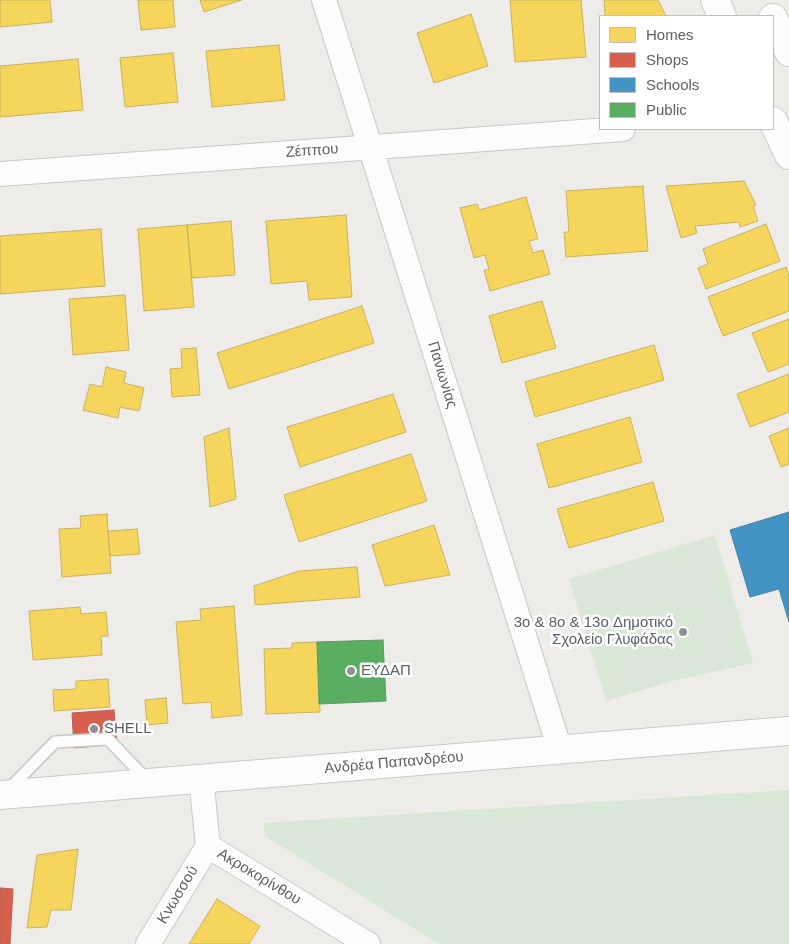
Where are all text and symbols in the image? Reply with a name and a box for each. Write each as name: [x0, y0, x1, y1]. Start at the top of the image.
legend: [599, 15, 774, 130]
text: Homes: [646, 26, 694, 43]
text: Shops: [646, 51, 689, 68]
text: Schools: [646, 76, 699, 93]
text: Public: [646, 101, 687, 118]
street label: Ζέππου: [285, 140, 339, 162]
street label: Πανιωνίας: [423, 339, 461, 411]
place label: 3ο & 8ο & 13ο Δημοτικό Σχολείο Γλυφάδας: [514, 614, 673, 649]
marker: 3ο & 8ο & 13ο Δημοτικό Σχολείο Γλυφάδας: [677, 626, 689, 638]
place label: ΕΥΔΑΠ: [361, 662, 411, 680]
marker: ΕΥΔΑΠ: [345, 665, 357, 677]
place label: SHELL: [104, 720, 152, 738]
marker: SHELL: [88, 723, 100, 735]
street label: Ανδρέα Παπανδρέου: [324, 748, 464, 778]
street label: Ακροκορίνθου: [214, 845, 304, 909]
street label: Κνωσσού: [154, 863, 202, 927]

